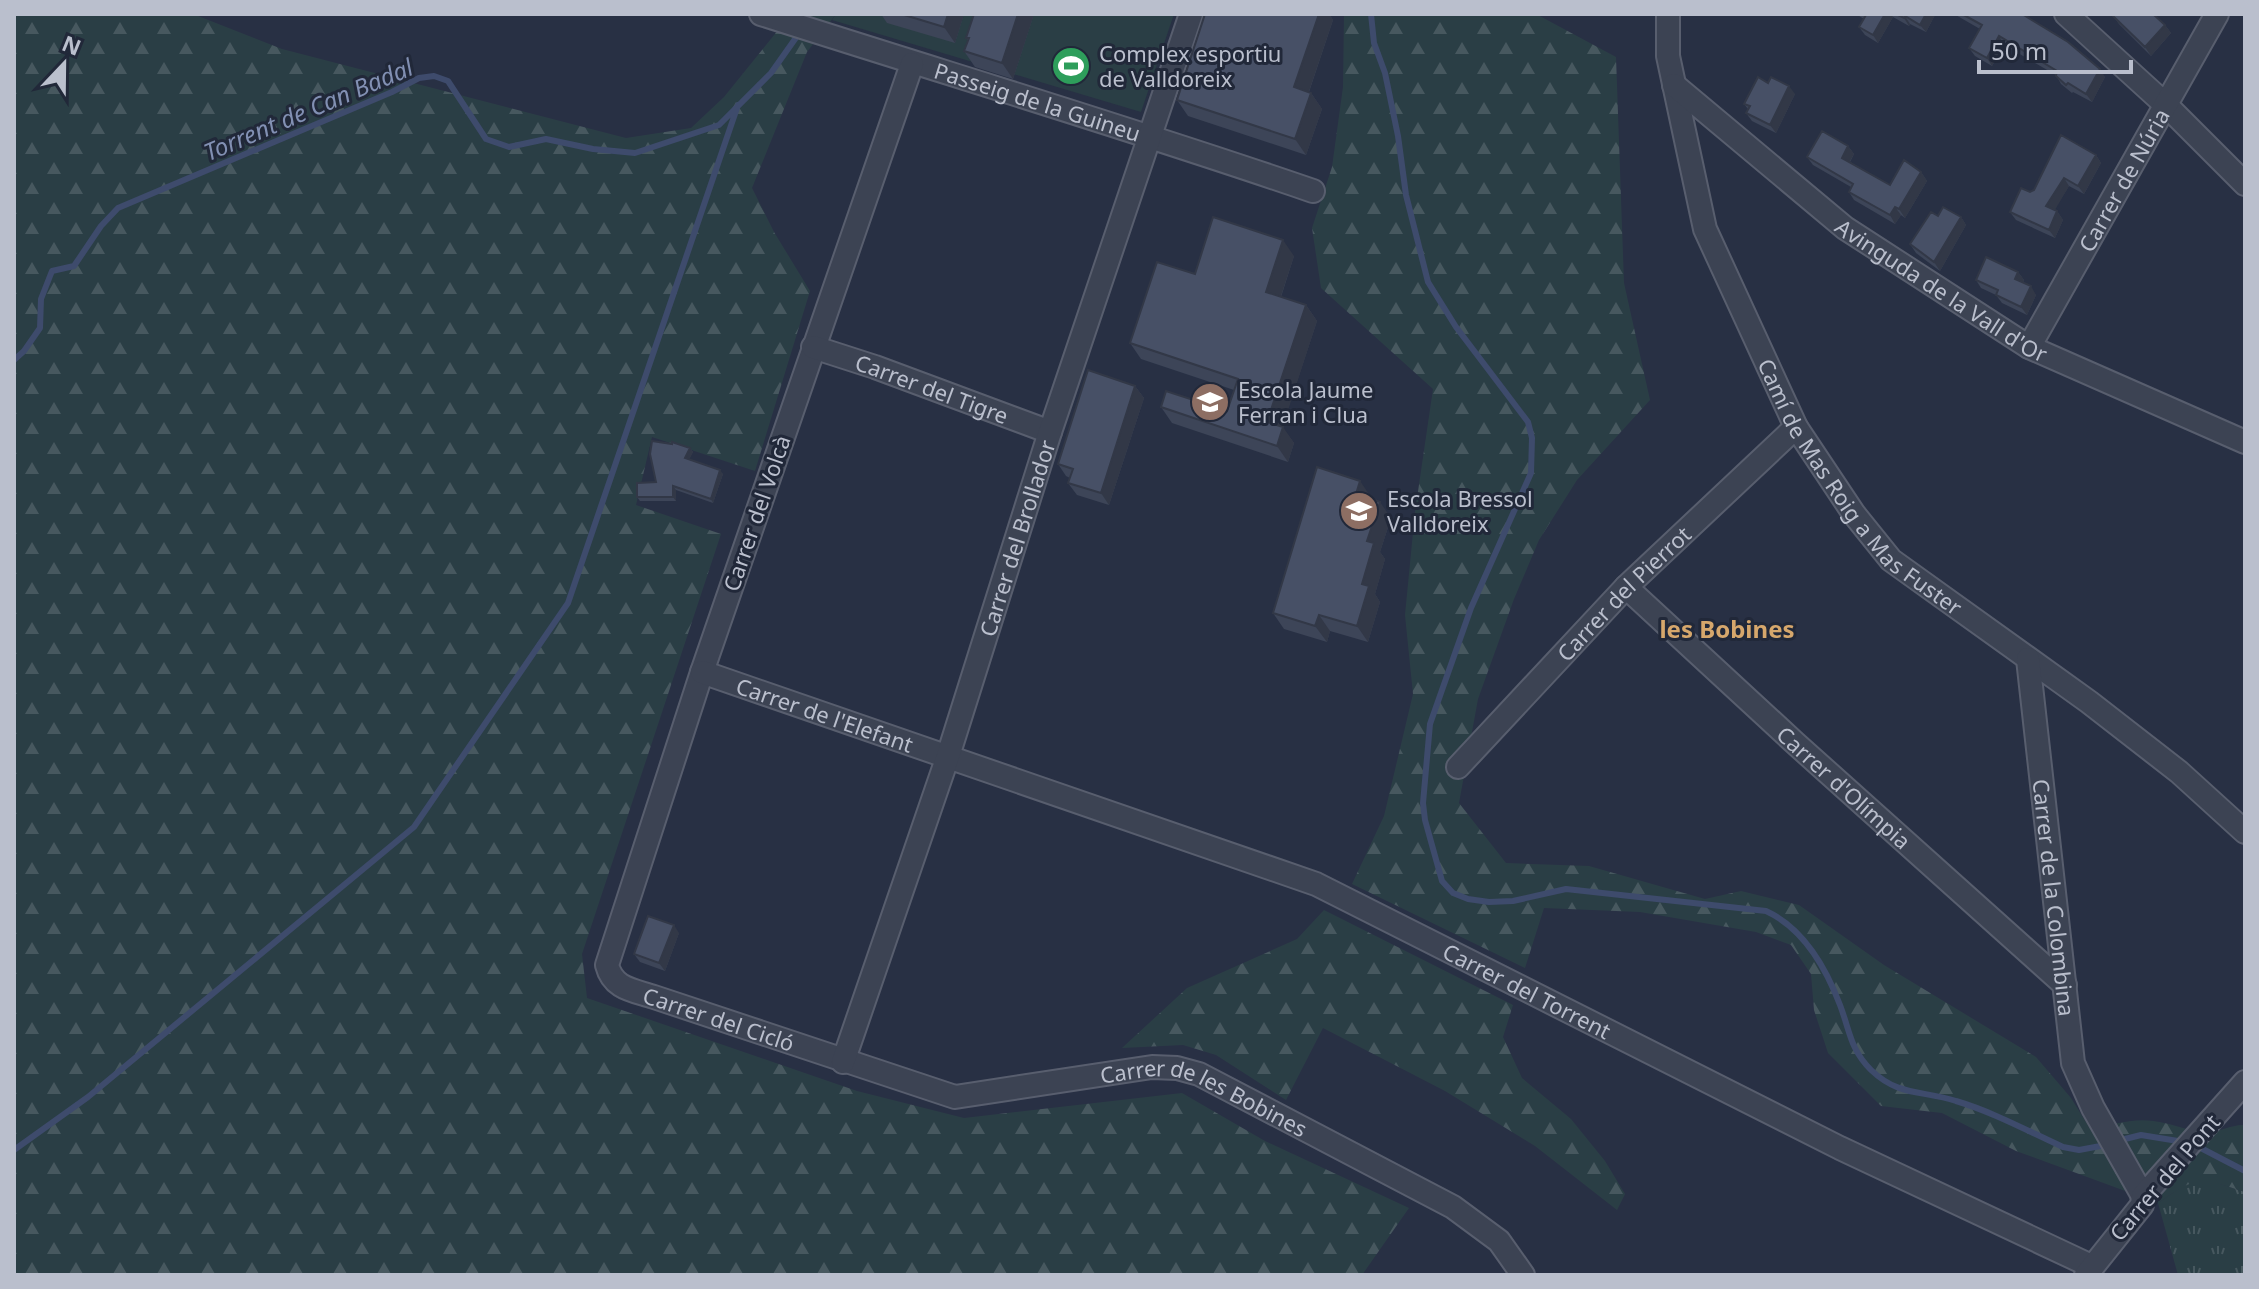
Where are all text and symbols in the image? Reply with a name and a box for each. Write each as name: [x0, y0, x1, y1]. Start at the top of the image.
north arrow: [24, 24, 104, 104]
scale bar: [1979, 24, 2131, 74]
text: N: [58, 27, 86, 62]
text: 50 m: [1991, 34, 2047, 67]
place label: Complex esportiu de Valldoreix: [1099, 38, 1281, 93]
sports icon: Complex esportiu de Valldoreix: [1050, 45, 1092, 87]
water label: Torrent de Can Badal: [198, 50, 418, 168]
street label: Passeig de la Guineu: [931, 55, 1144, 148]
street label: Carrer de Núria: [2071, 103, 2176, 257]
street label: Avinguda de la Vall d'Or: [1829, 212, 2052, 368]
street label: Carrer del Tigre: [852, 347, 1013, 430]
street label: Camí de Mas Roig a Mas Fuster: [1751, 354, 1969, 622]
place label: Escola Jaume Ferran i Clua: [1238, 374, 1373, 429]
school or university icon: Escola Jaume Ferran i Clua: [1189, 381, 1231, 423]
street label: Carrer del Volcà: [715, 431, 797, 595]
street label: Carrer del Brollador: [972, 436, 1062, 640]
place label: Escola Bressol Valldoreix: [1387, 483, 1533, 538]
school or university icon: Escola Bressol Valldoreix: [1338, 490, 1380, 532]
street label: Carrer del Pierrot: [1550, 519, 1697, 667]
district label: les Bobines: [1659, 612, 1795, 645]
street label: Carrer de l'Elefant: [732, 670, 917, 759]
street label: Carrer d'Olímpia: [1771, 719, 1918, 855]
street label: Carrer de la Colombina: [2026, 777, 2083, 1018]
street label: Carrer del Torrent: [1438, 936, 1616, 1045]
street label: Carrer del Cicló: [639, 980, 799, 1058]
street label: Carrer de les Bobines: [1098, 1052, 1313, 1143]
street label: Carrer del Pont: [2102, 1107, 2226, 1247]

